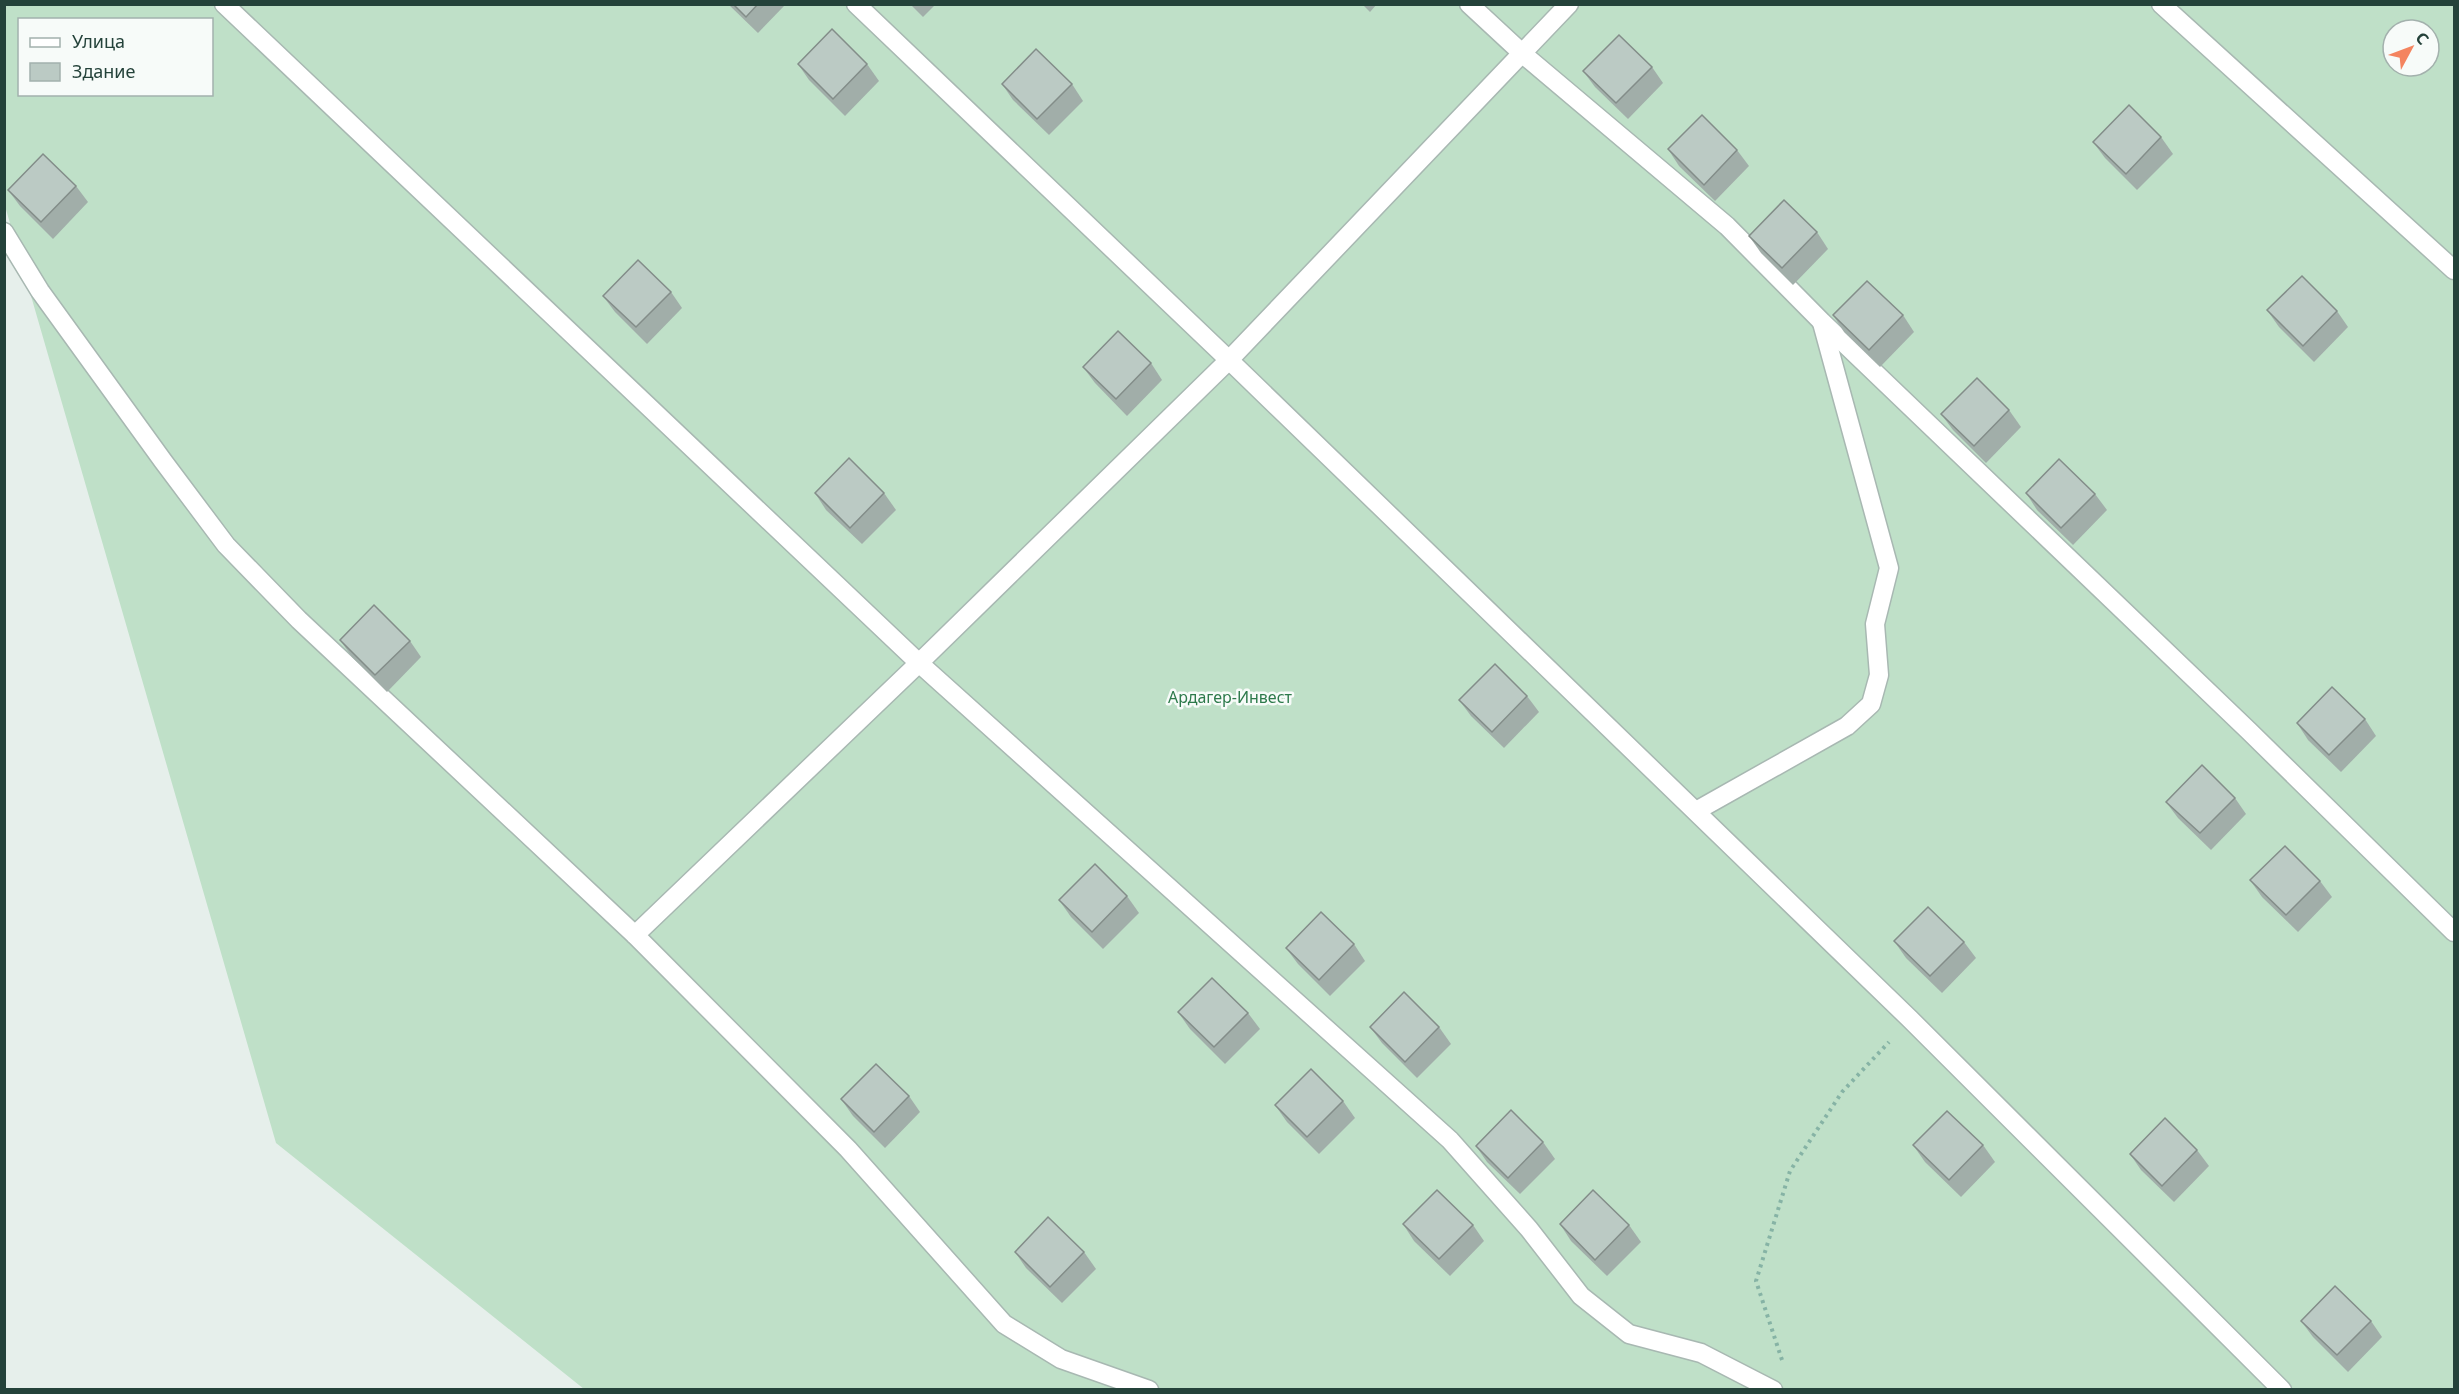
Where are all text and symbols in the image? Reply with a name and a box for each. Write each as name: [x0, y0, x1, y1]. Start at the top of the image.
legend: [18, 18, 213, 96]
north arrow: [2381, 18, 2441, 78]
text: С: [2411, 27, 2434, 49]
text: Улица: [72, 29, 125, 53]
text: Здание: [72, 59, 136, 83]
park label: Ардагер-Инвест: [1168, 686, 1293, 708]

